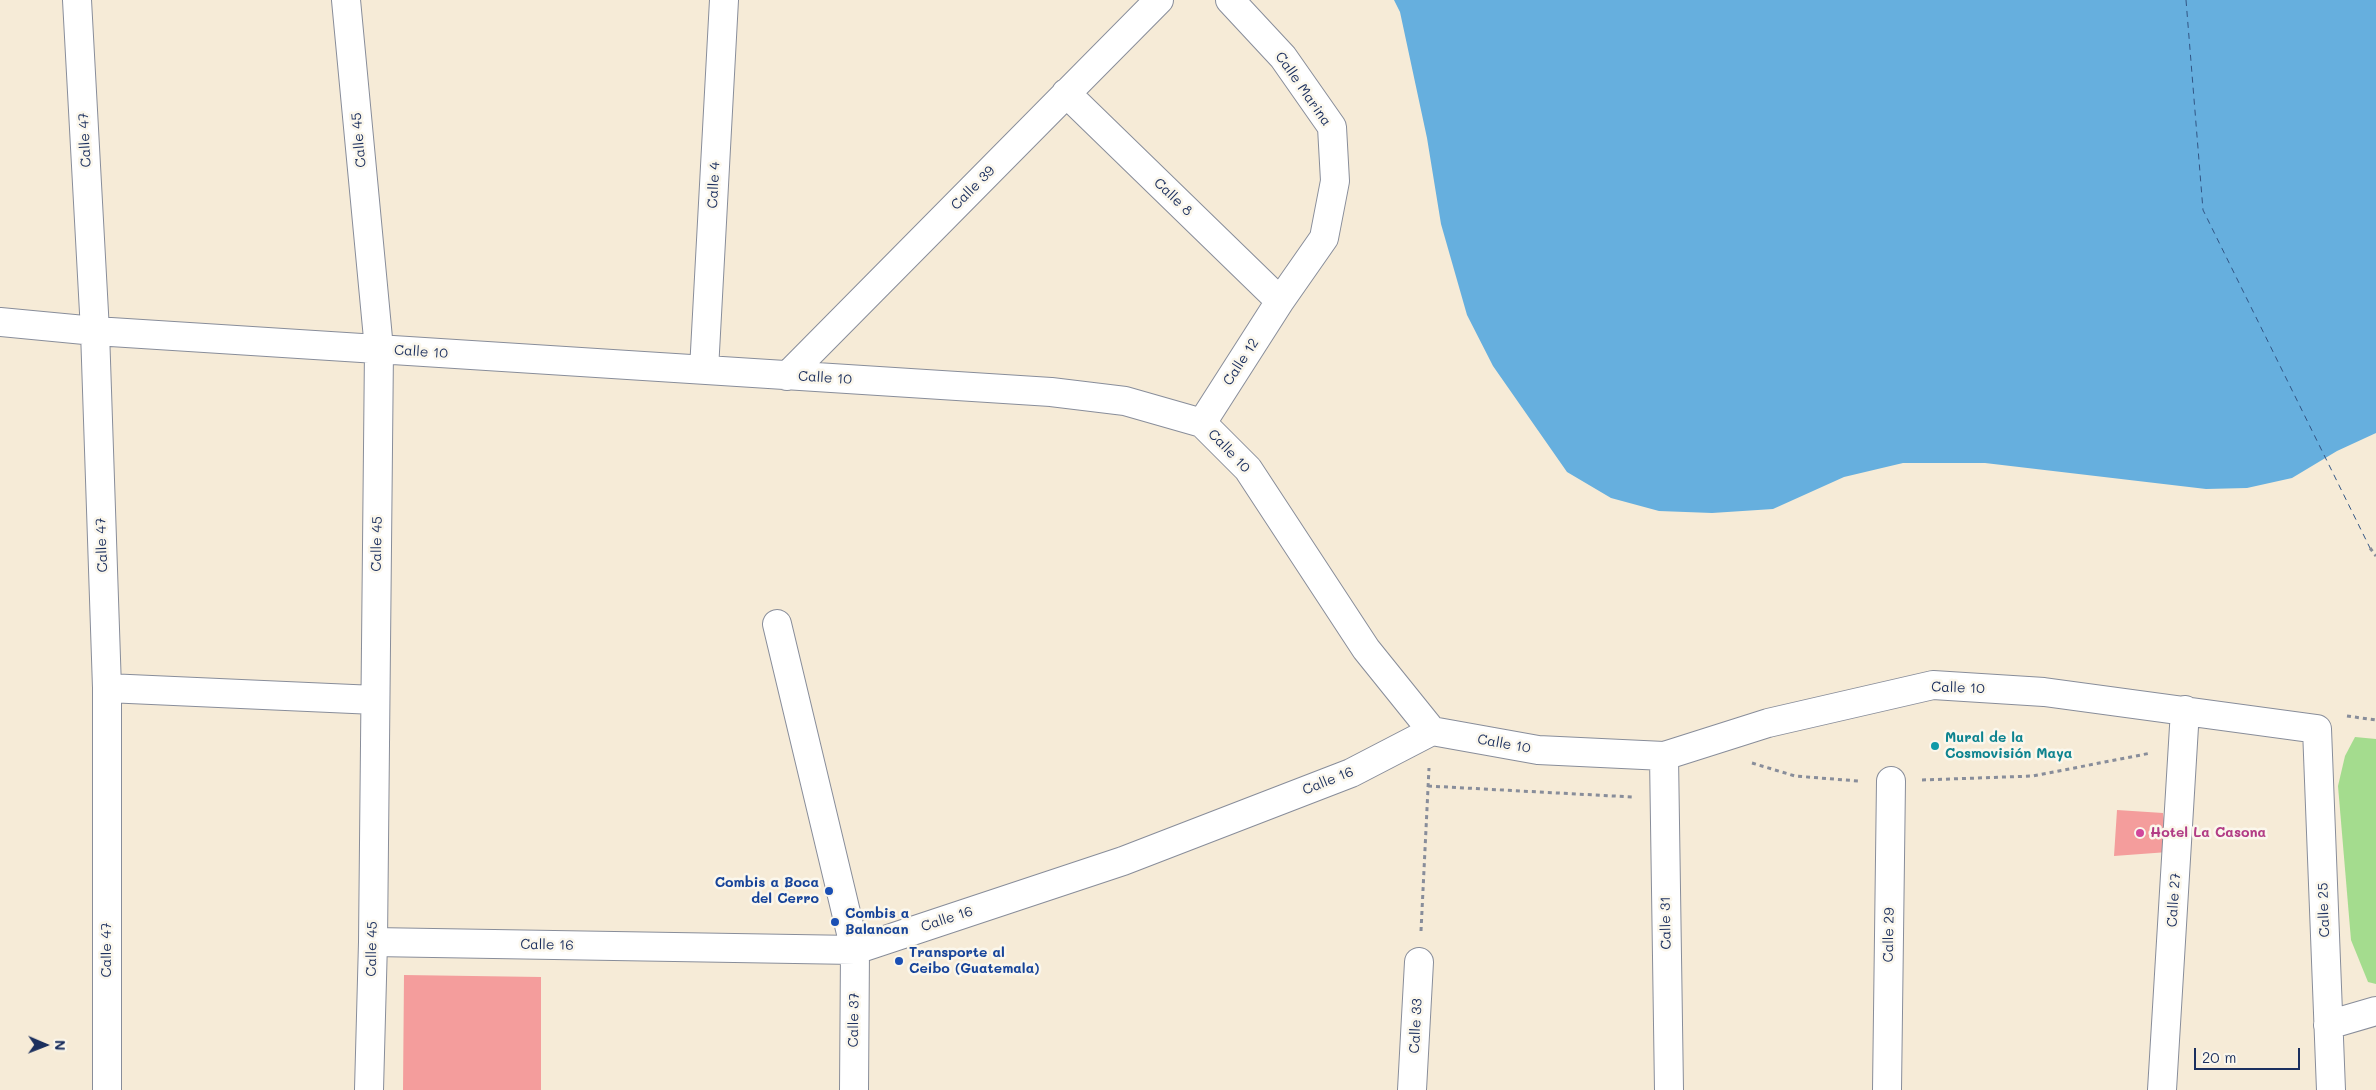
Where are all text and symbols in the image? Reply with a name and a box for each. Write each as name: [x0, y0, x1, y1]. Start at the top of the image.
street label: Calle Marina: [1271, 49, 1335, 129]
street label: Calle 47: [75, 112, 95, 168]
street label: Calle 45: [348, 112, 370, 168]
street label: Calle 4: [704, 161, 724, 209]
street label: Calle 39: [947, 162, 999, 214]
street label: Calle 8: [1150, 175, 1196, 219]
street label: Calle 12: [1220, 335, 1262, 389]
street label: Calle 10: [394, 342, 448, 362]
street label: Calle 10: [798, 368, 852, 388]
street label: Calle 10: [1204, 426, 1254, 476]
street label: Calle 45: [368, 516, 386, 572]
street label: Calle 47: [93, 517, 111, 573]
street label: Calle 10: [1931, 679, 1985, 697]
place label: Mural de la Cosmovisión Maya: [1945, 730, 2072, 762]
street label: Calle 10: [1476, 731, 1532, 757]
marker: Mural de la Cosmovisión Maya: [1929, 740, 1941, 752]
street label: Calle 16: [1300, 763, 1356, 799]
place label: Hotel La Casona: [2150, 825, 2266, 841]
marker: Hotel La Casona: [2134, 827, 2146, 839]
street label: Calle 27: [2164, 872, 2184, 928]
place label: Combis a Boca del Cerro: [715, 875, 819, 908]
street label: Calle 25: [2315, 882, 2333, 938]
marker: Combis a Boca del Cerro: [823, 885, 835, 897]
street label: Calle 31: [1657, 896, 1675, 950]
street label: Calle 16: [919, 903, 975, 935]
place label: Combis a Balancan: [845, 906, 909, 939]
street label: Calle 29: [1880, 907, 1898, 963]
marker: Combis a Balancan: [829, 916, 841, 928]
street label: Calle 45: [363, 921, 381, 977]
street label: Calle 47: [99, 923, 115, 977]
street label: Calle 16: [520, 936, 574, 954]
place label: Transporte al Ceibo (Guatemala): [909, 945, 1040, 978]
marker: Transporte al Ceibo (Guatemala): [893, 955, 905, 967]
street label: Calle 37: [845, 992, 863, 1048]
street label: Calle 33: [1406, 998, 1426, 1054]
north arrow: [20, 1020, 70, 1070]
scale bar: [2196, 1038, 2302, 1070]
text: N: [51, 1040, 70, 1051]
text: 20 m: [2202, 1047, 2236, 1067]

